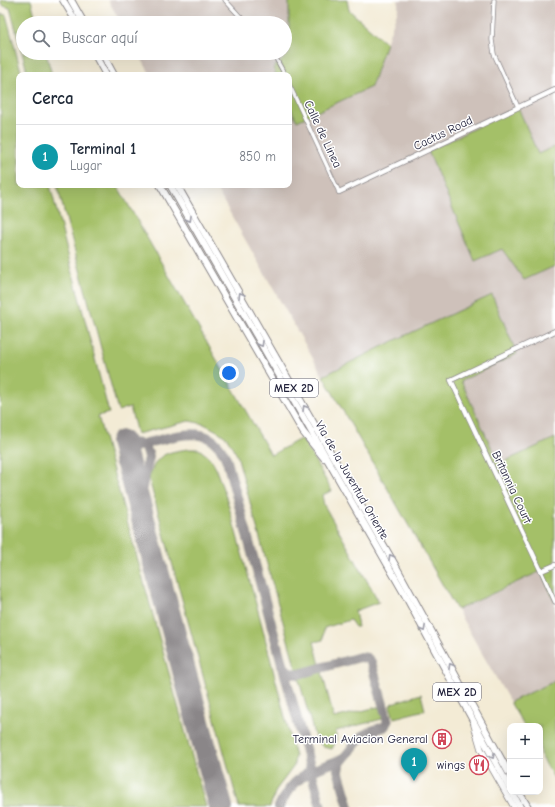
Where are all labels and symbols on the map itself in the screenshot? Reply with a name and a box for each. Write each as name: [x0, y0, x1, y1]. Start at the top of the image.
street label: Calle de Linea: [301, 98, 345, 170]
street label: Cactus Road: [411, 113, 475, 153]
one-way arrow: [185, 215, 192, 222]
one-way arrow: [238, 292, 245, 299]
one-way arrow: [257, 340, 264, 347]
your location: [219, 363, 239, 383]
road number: MEX 2D: [270, 379, 318, 397]
one-way arrow: [303, 405, 310, 412]
street label: Via de la Juventud Oriente: [312, 418, 392, 542]
street label: Britannia Court: [489, 448, 535, 526]
one-way arrow: [388, 554, 395, 561]
one-way arrow: [418, 625, 426, 632]
one-way arrow: [449, 663, 456, 671]
road number: MEX 2D: [433, 683, 481, 701]
building icon: Terminal Aviacion General: [431, 728, 453, 750]
place label: Terminal Aviacion General: [293, 732, 428, 746]
pin: 1: [401, 748, 427, 781]
one-way arrow: [487, 751, 494, 759]
restaurant icon: wings: [468, 754, 490, 776]
place label: wings: [437, 758, 465, 772]

